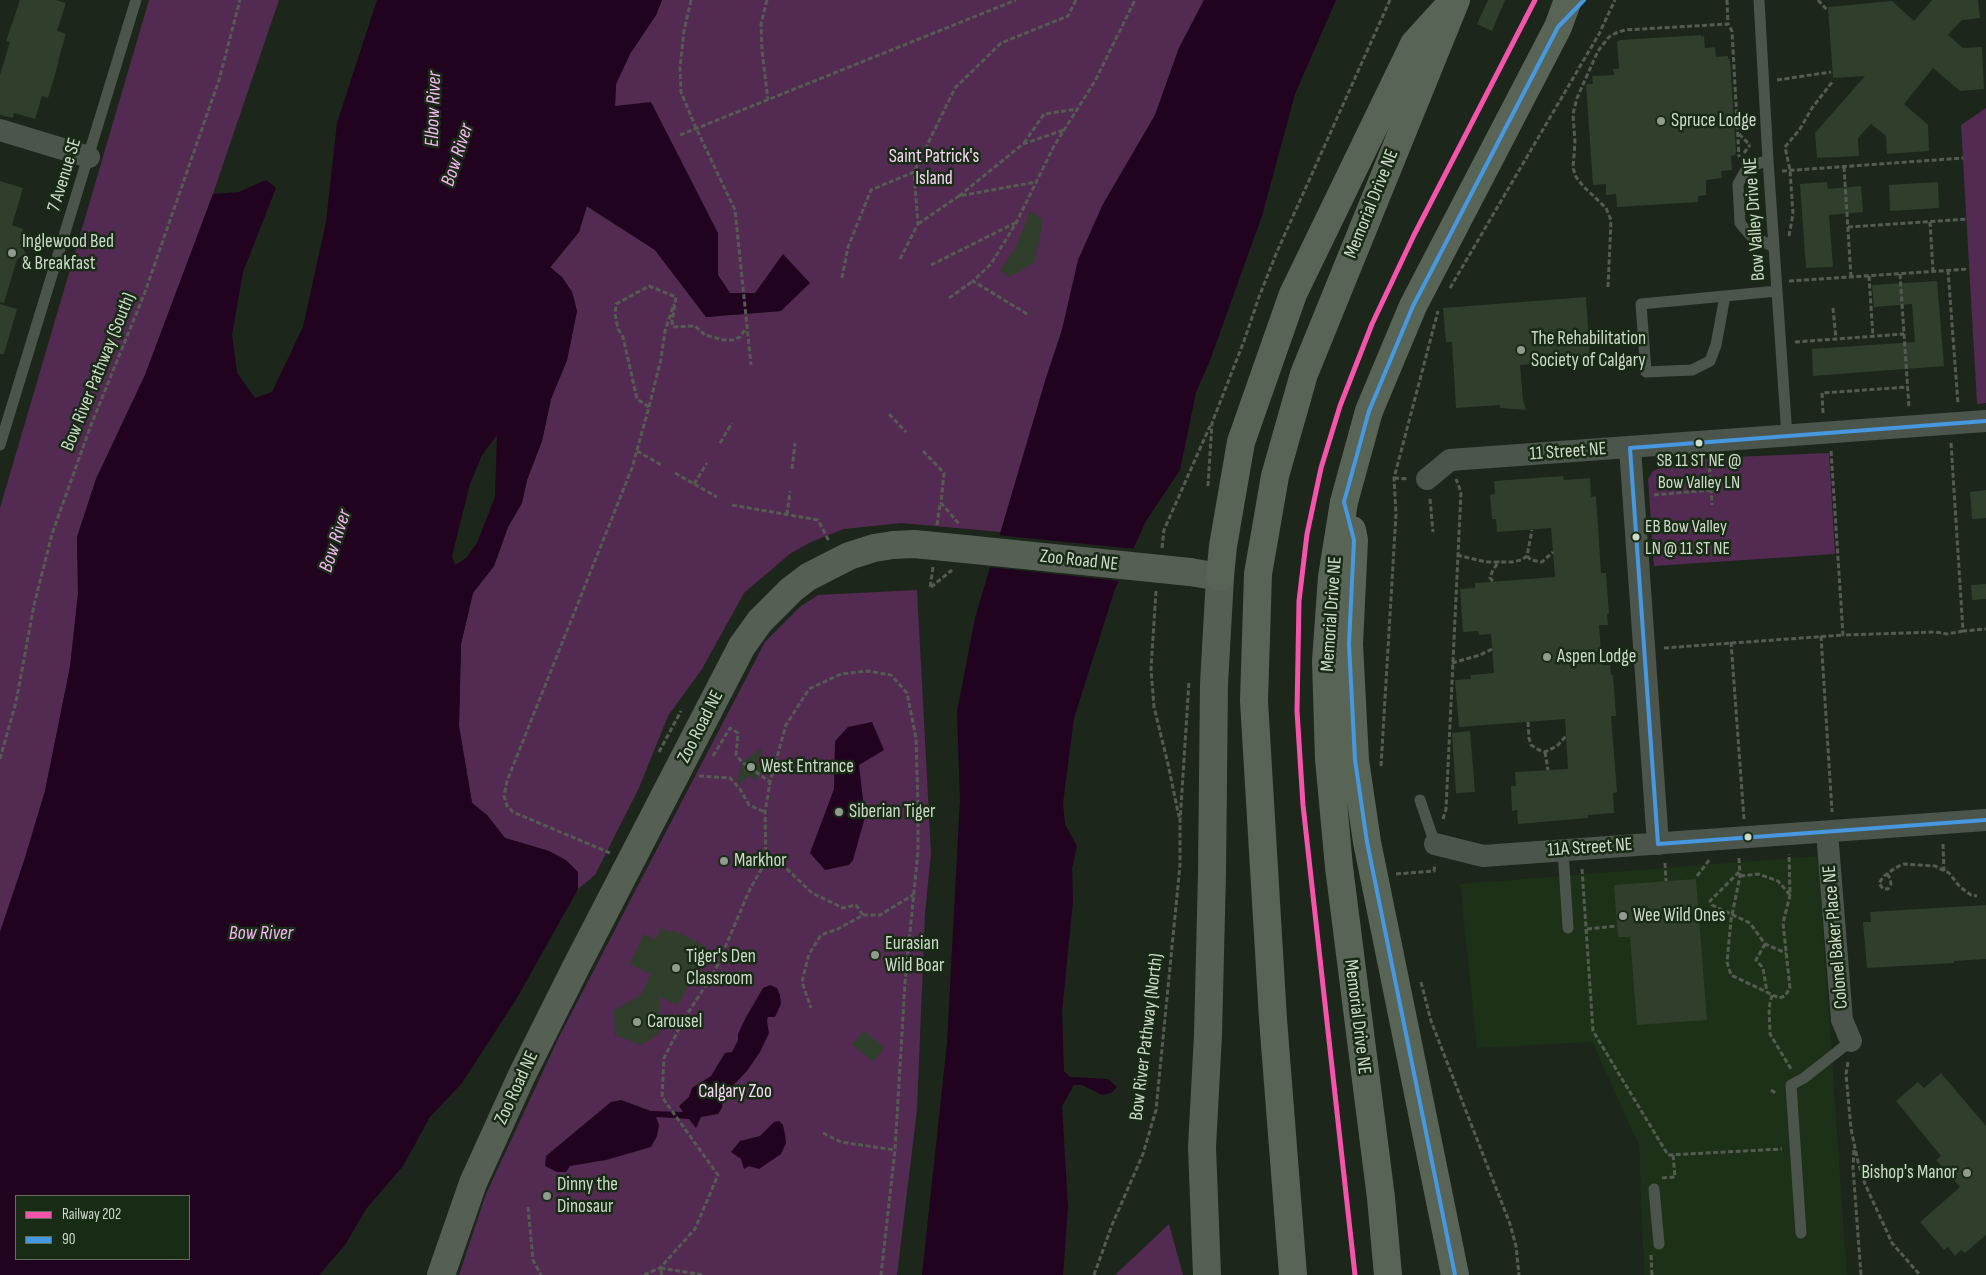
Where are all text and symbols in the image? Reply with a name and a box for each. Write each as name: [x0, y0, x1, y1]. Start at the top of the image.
water label: Elbow River: [421, 71, 447, 147]
place label: Spruce Lodge: [1671, 110, 1756, 132]
marker: Spruce Lodge: [1655, 115, 1667, 127]
water label: Bow River: [437, 121, 479, 189]
street label: 7 Avenue SE: [43, 135, 87, 215]
park label: Saint Patrick's Island: [889, 146, 979, 190]
street label: Memorial Drive NE: [1340, 146, 1404, 262]
street label: Bow Valley Drive NE: [1739, 156, 1771, 282]
place label: Inglewood Bed & Breakfast: [22, 231, 114, 275]
marker: Inglewood Bed & Breakfast: [6, 247, 18, 259]
street label: Bow River Pathway (South): [57, 290, 141, 454]
place label: The Rehabilitation Society of Calgary: [1531, 328, 1646, 372]
marker: The Rehabilitation Society of Calgary: [1515, 344, 1527, 356]
street label: 11 Street NE: [1529, 438, 1607, 466]
marker: SB 11 ST NE @ Bow Valley LN: [1694, 438, 1704, 448]
place label: SB 11 ST NE @ Bow Valley LN: [1657, 450, 1741, 492]
water label: Bow River: [315, 507, 357, 575]
place label: EB Bow Valley LN @ 11 ST NE: [1645, 516, 1730, 558]
marker: EB Bow Valley LN @ 11 ST NE: [1631, 532, 1641, 542]
street label: Zoo Road NE: [1039, 546, 1119, 576]
street label: Memorial Drive NE: [1317, 556, 1347, 672]
place label: Aspen Lodge: [1557, 646, 1636, 668]
marker: Aspen Lodge: [1541, 651, 1553, 663]
street label: Zoo Road NE: [673, 687, 729, 767]
place label: West Entrance: [761, 756, 854, 778]
marker: West Entrance: [745, 761, 757, 773]
place label: Siberian Tiger: [849, 801, 935, 823]
marker: Siberian Tiger: [833, 806, 845, 818]
unlabelled marker: [1743, 832, 1753, 842]
street label: 11A Street NE: [1547, 834, 1633, 862]
place label: Markhor: [734, 850, 787, 872]
marker: Markhor: [718, 855, 730, 867]
street label: Colonel Baker Place NE: [1818, 864, 1854, 1010]
place label: Wee Wild Ones: [1633, 905, 1726, 927]
marker: Wee Wild Ones: [1617, 910, 1629, 922]
water label: Bow River: [229, 922, 293, 946]
place label: Eurasian Wild Boar: [885, 933, 944, 977]
place label: Tiger's Den Classroom: [686, 946, 756, 990]
marker: Eurasian Wild Boar: [869, 949, 881, 961]
street label: Bow River Pathway (North): [1125, 952, 1169, 1122]
street label: Memorial Drive NE: [1339, 958, 1375, 1076]
marker: Tiger's Den Classroom: [670, 962, 682, 974]
place label: Carousel: [647, 1011, 702, 1033]
marker: Carousel: [631, 1016, 643, 1028]
street label: Zoo Road NE: [490, 1048, 544, 1128]
park label: Calgary Zoo: [698, 1081, 772, 1103]
place label: Bishop's Manor: [1861, 1162, 1957, 1184]
marker: Bishop's Manor: [1961, 1167, 1973, 1179]
place label: Dinny the Dinosaur: [557, 1174, 618, 1218]
marker: Dinny the Dinosaur: [541, 1190, 553, 1202]
legend: [15, 1195, 190, 1260]
text: Railway 202: [62, 1205, 121, 1224]
text: 90: [62, 1230, 75, 1249]

